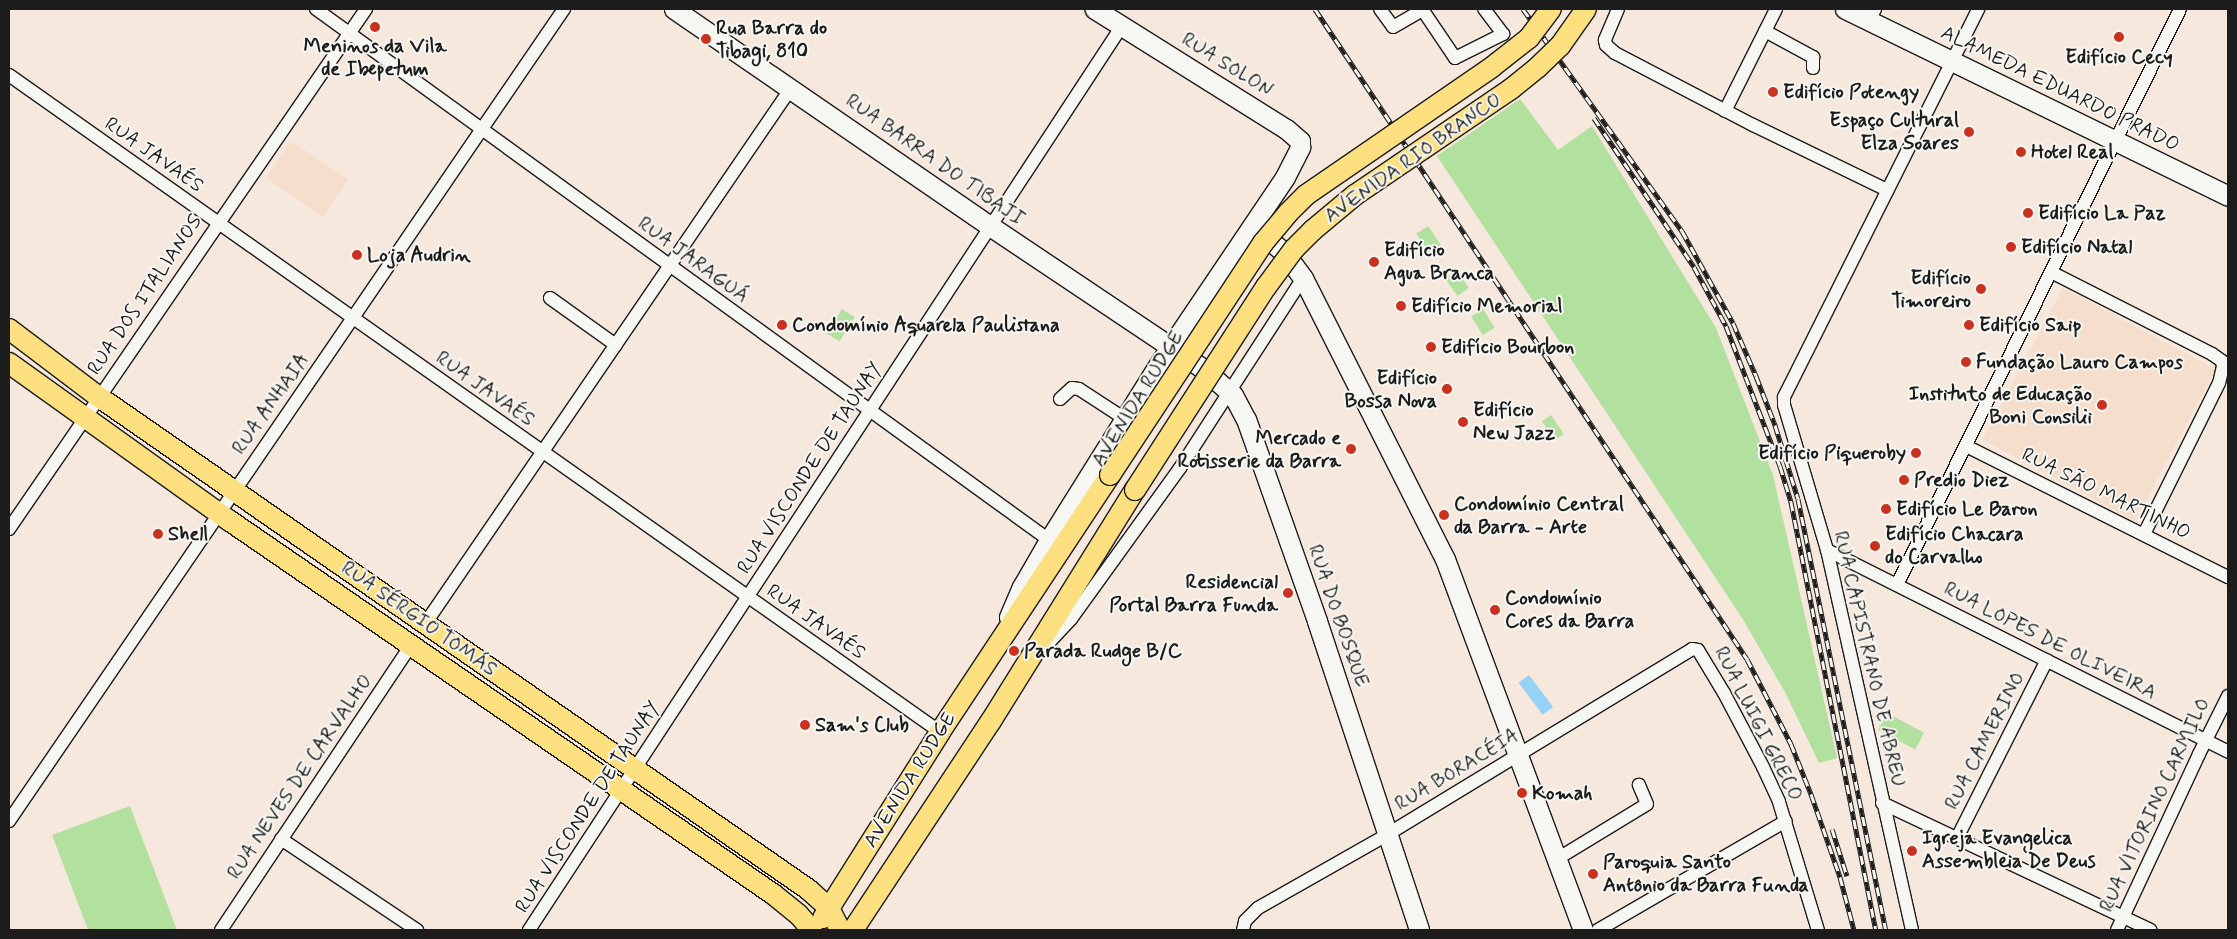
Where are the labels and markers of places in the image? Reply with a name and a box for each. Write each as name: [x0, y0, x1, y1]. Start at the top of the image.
place label: Rua Barra do Tibagi, 810: [716, 16, 825, 63]
marker: Meninos da Vila de Ibepetum: [369, 21, 381, 33]
marker: Edifício Cecy: [2113, 31, 2125, 43]
marker: Rua Barra do Tibagi, 810: [700, 33, 712, 45]
place label: Meninos da Vila de Ibepetum: [307, 35, 443, 82]
place label: Edifício Cecy: [2065, 45, 2173, 69]
place label: Edifício Potengy: [1783, 80, 1917, 104]
marker: Edifício Potengy: [1767, 86, 1779, 98]
place label: Espaço Cultural Elza Soares: [1827, 108, 1959, 155]
marker: Espaço Cultural Elza Soares: [1963, 126, 1975, 138]
place label: Hotel Real: [2031, 140, 2113, 164]
marker: Hotel Real: [2015, 146, 2027, 158]
place label: Edifício La Paz: [2038, 201, 2164, 225]
marker: Edifício La Paz: [2022, 207, 2034, 219]
place label: Edifício Natal: [2021, 235, 2131, 259]
place label: Edifício Agua Branca: [1384, 238, 1494, 285]
marker: Edifício Natal: [2005, 241, 2017, 253]
place label: Loja Audrin: [367, 243, 469, 267]
marker: Loja Audrin: [351, 249, 363, 261]
marker: Edifício Agua Branca: [1368, 256, 1380, 268]
place label: Edifício Timoreiro: [1891, 266, 1971, 313]
marker: Edifício Timoreiro: [1975, 283, 1987, 295]
place label: Edifício Memorial: [1411, 294, 1562, 318]
marker: Edifício Memorial: [1395, 300, 1407, 312]
place label: Condomínio Aquarela Paulistana: [792, 313, 1056, 337]
place label: Edifício Saip: [1979, 313, 2080, 337]
marker: Condomínio Aquarela Paulistana: [776, 319, 788, 331]
marker: Edifício Saip: [1963, 319, 1975, 331]
place label: Edifício Bourbon: [1441, 335, 1573, 359]
marker: Edifício Bourbon: [1425, 341, 1437, 353]
place label: Fundação Lauro Campos: [1976, 350, 2179, 374]
marker: Fundação Lauro Campos: [1960, 356, 1972, 368]
place label: Edifício Bossa Nova: [1345, 366, 1437, 413]
place label: Instituto de Educação Boni Consilii: [1908, 382, 2092, 429]
marker: Edifício Bossa Nova: [1441, 383, 1453, 395]
place label: Edifício New Jazz: [1473, 399, 1557, 446]
marker: Instituto de Educação Boni Consilii: [2096, 399, 2108, 411]
marker: Edifício New Jazz: [1457, 416, 1469, 428]
place label: Mercado e Rotisserie da Barra: [1179, 426, 1341, 473]
place label: Edifício Piqueroby: [1761, 441, 1906, 465]
marker: Mercado e Rotisserie da Barra: [1345, 443, 1357, 455]
marker: Edifício Piqueroby: [1910, 447, 1922, 459]
place label: Predio Diez: [1914, 468, 2009, 492]
marker: Predio Diez: [1898, 474, 1910, 486]
place label: Condomínio Central da Barra - Arte: [1454, 492, 1623, 539]
place label: Edifício Le Baron: [1896, 497, 2039, 521]
marker: Edifício Le Baron: [1880, 503, 1892, 515]
marker: Condomínio Central da Barra - Arte: [1438, 509, 1450, 521]
place label: Shell: [168, 522, 208, 546]
place label: Edifício Chacara do Carvalho: [1885, 522, 2023, 569]
marker: Shell: [152, 528, 164, 540]
marker: Edifício Chacara do Carvalho: [1869, 540, 1881, 552]
place label: Residencial Portal Barra Funda: [1116, 570, 1278, 617]
place label: Condomínio Cores da Barra: [1505, 586, 1632, 633]
marker: Residencial Portal Barra Funda: [1282, 587, 1294, 599]
marker: Condomínio Cores da Barra: [1489, 604, 1501, 616]
place label: Parada Rudge B/C: [1024, 639, 1182, 663]
marker: Parada Rudge B/C: [1008, 645, 1020, 657]
place label: Sam's Club: [815, 713, 913, 737]
marker: Sam's Club: [799, 719, 811, 731]
place label: Komah: [1532, 781, 1593, 805]
marker: Komah: [1516, 787, 1528, 799]
place label: Igreja Evangelica Assembleia De Deus: [1922, 827, 2095, 874]
marker: Igreja Evangelica Assembleia De Deus: [1906, 845, 1918, 857]
place label: Paroquia Santo Antônio da Barra Funda: [1603, 850, 1801, 897]
marker: Paroquia Santo Antônio da Barra Funda: [1587, 868, 1599, 880]

